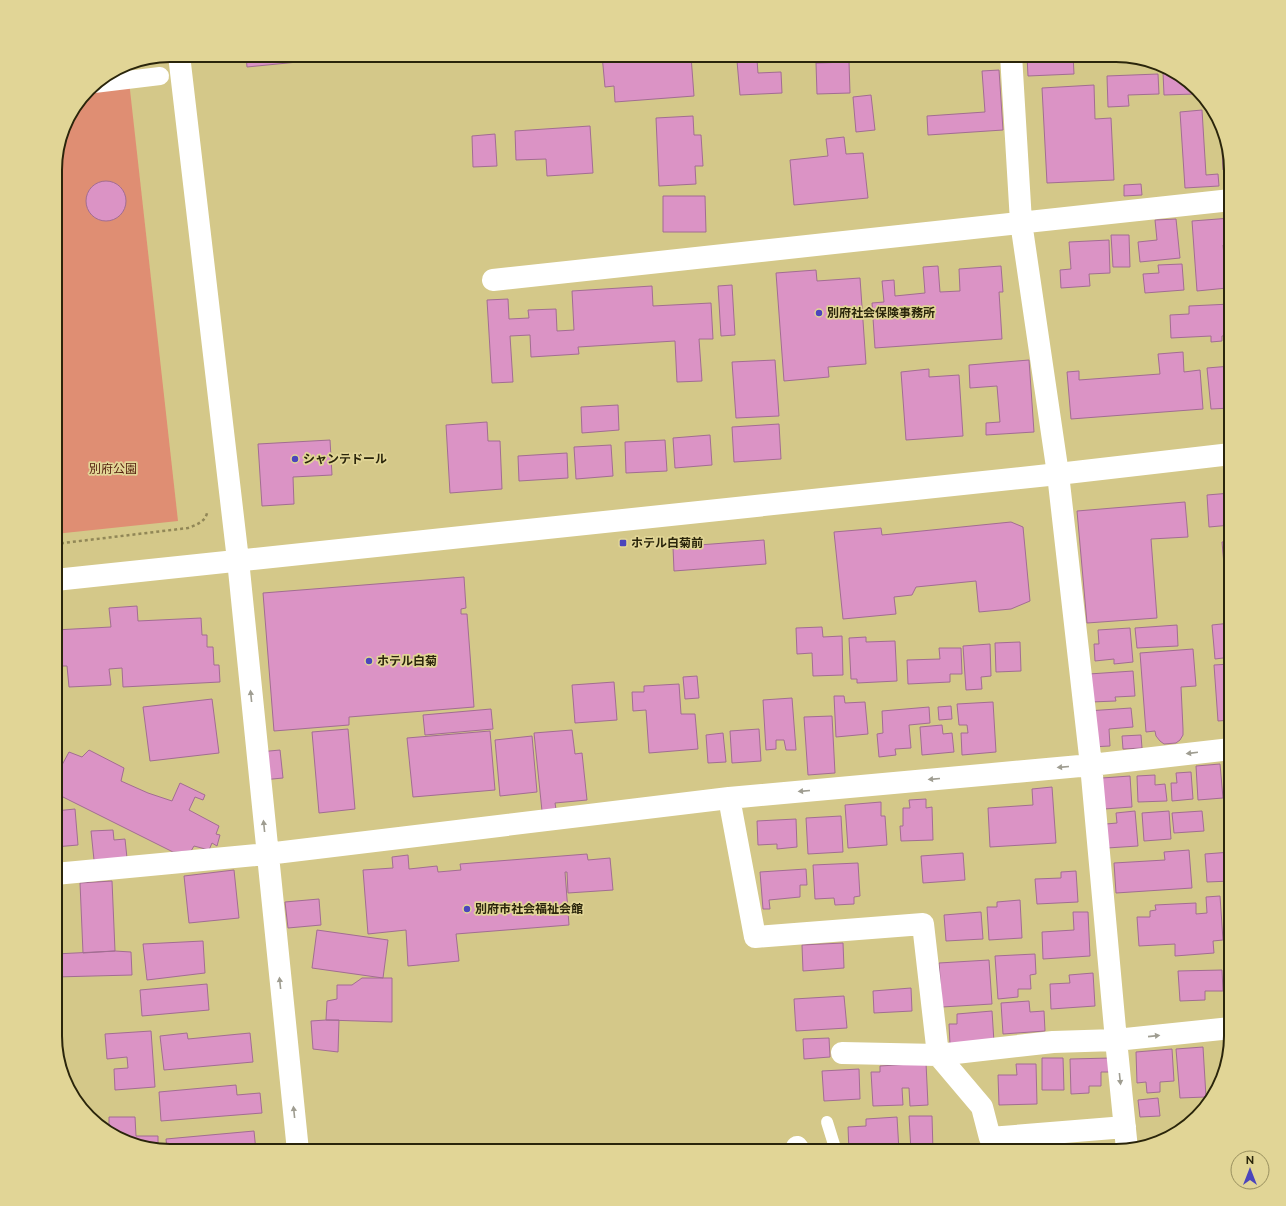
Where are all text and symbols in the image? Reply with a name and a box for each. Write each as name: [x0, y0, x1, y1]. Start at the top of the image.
place label: 別府社会保険事務所: [827, 306, 935, 320]
marker: 別府社会保険事務所: [814, 308, 824, 318]
place label: シャンテドール: [303, 452, 387, 466]
marker: シャンテドール: [290, 454, 300, 464]
park label: 別府公園: [89, 462, 137, 476]
place label: ホテル白菊前: [631, 536, 703, 550]
marker: ホテル白菊前: [618, 538, 628, 548]
place label: ホテル白菊: [377, 654, 437, 668]
marker: ホテル白菊: [364, 656, 374, 666]
one-way arrow: [248, 690, 255, 702]
one-way arrow: [1186, 750, 1198, 756]
one-way arrow: [1057, 764, 1069, 771]
one-way arrow: [927, 776, 940, 783]
one-way arrow: [798, 788, 810, 795]
one-way arrow: [261, 820, 268, 832]
place label: 別府市社会福祉会館: [475, 902, 583, 916]
marker: 別府市社会福祉会館: [462, 904, 472, 914]
one-way arrow: [277, 977, 284, 989]
one-way arrow: [1148, 1033, 1161, 1039]
one-way arrow: [1116, 1073, 1123, 1085]
one-way arrow: [290, 1106, 297, 1118]
north arrow: [1230, 1150, 1270, 1190]
text: N: [1246, 1154, 1254, 1167]

